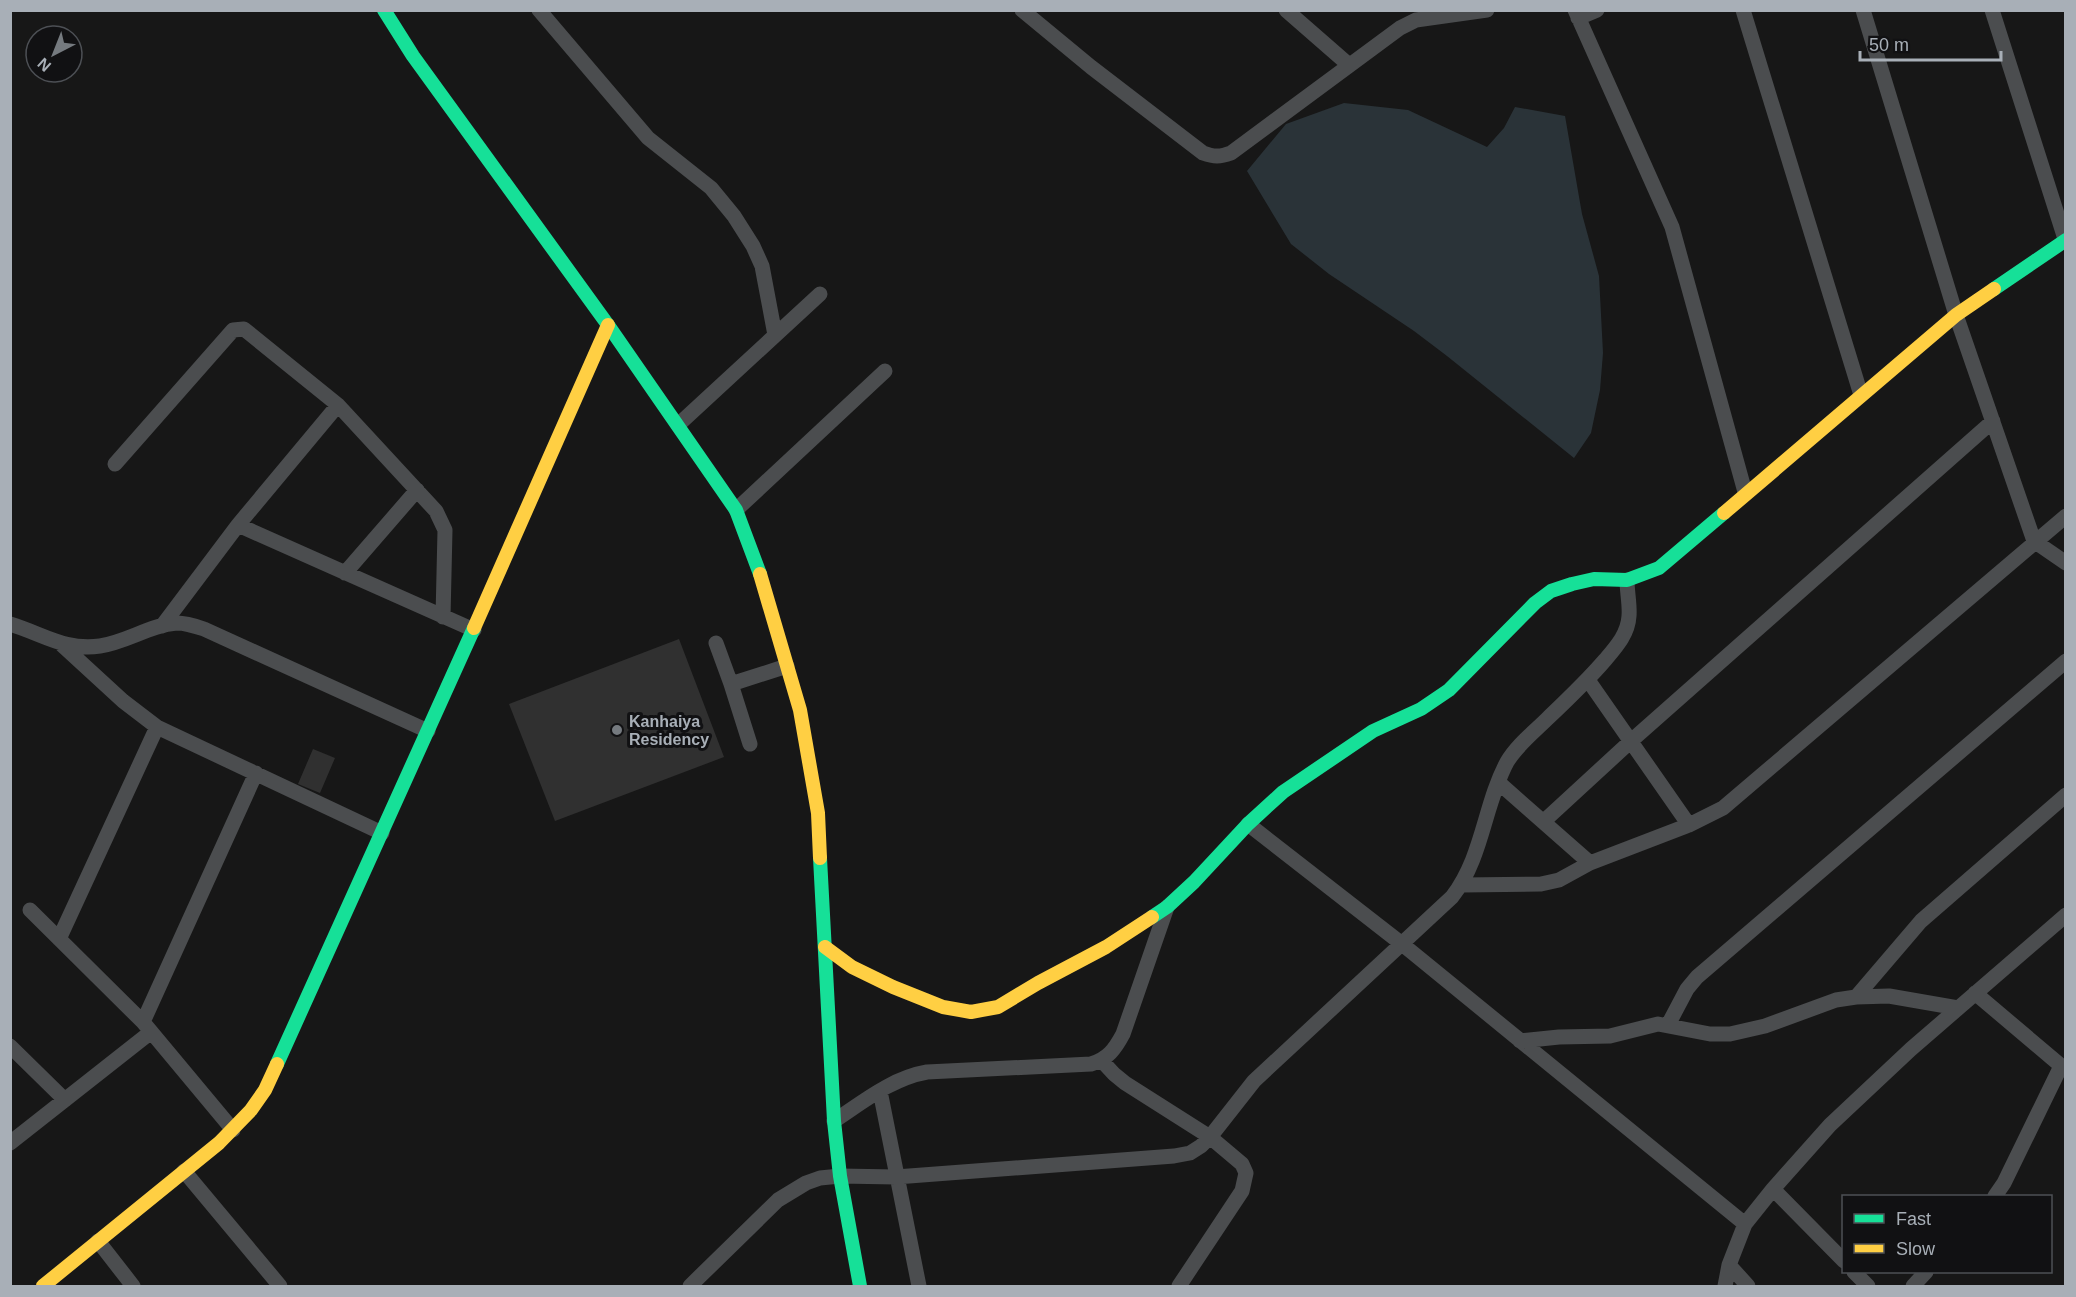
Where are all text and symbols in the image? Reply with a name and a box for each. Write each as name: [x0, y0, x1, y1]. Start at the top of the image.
north arrow: [24, 24, 84, 84]
scale bar: [1860, 24, 2001, 62]
text: 50 m: [1869, 35, 1909, 55]
text: N: [34, 55, 54, 75]
place label: Kanhaiya Residency: [629, 713, 709, 748]
marker: Kanhaiya Residency: [610, 723, 624, 737]
legend: [1842, 1195, 2052, 1273]
text: Fast: [1896, 1209, 1931, 1229]
text: Slow: [1896, 1239, 1936, 1259]

